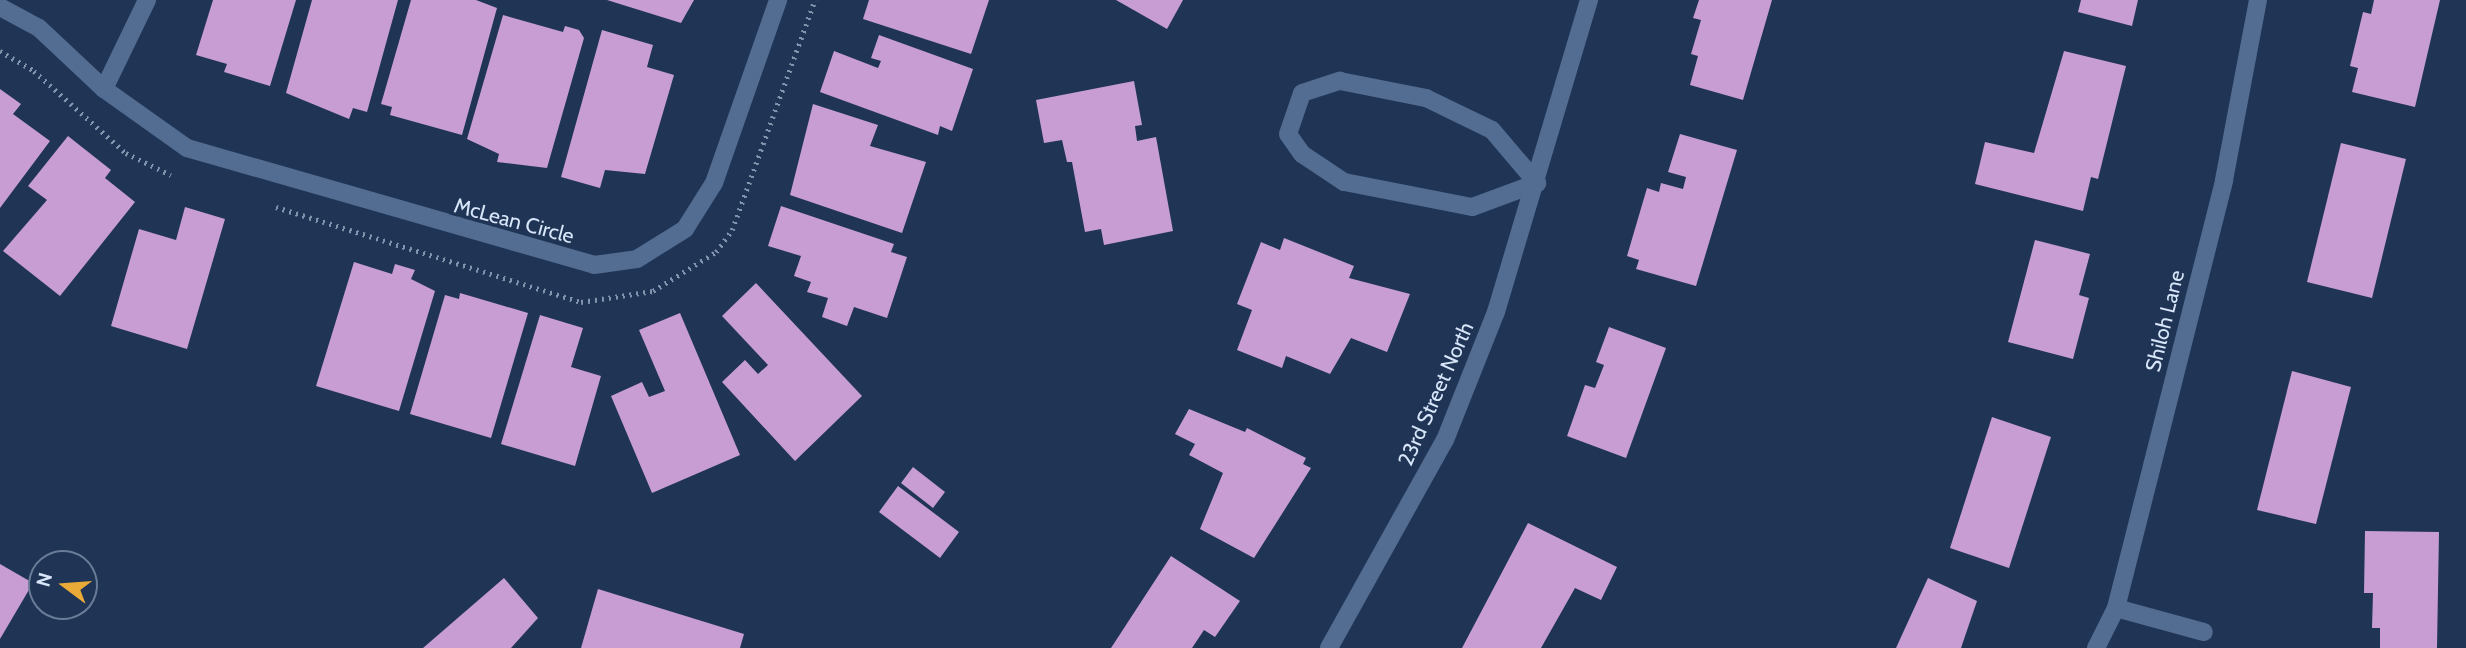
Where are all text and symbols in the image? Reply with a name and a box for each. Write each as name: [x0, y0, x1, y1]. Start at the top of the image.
street label: McLean Circle: [451, 193, 577, 249]
street label: Shiloh Lane: [2140, 268, 2190, 374]
street label: 23rd Street North: [1393, 318, 1479, 470]
north arrow: [28, 550, 98, 620]
text: N: [31, 570, 57, 589]

